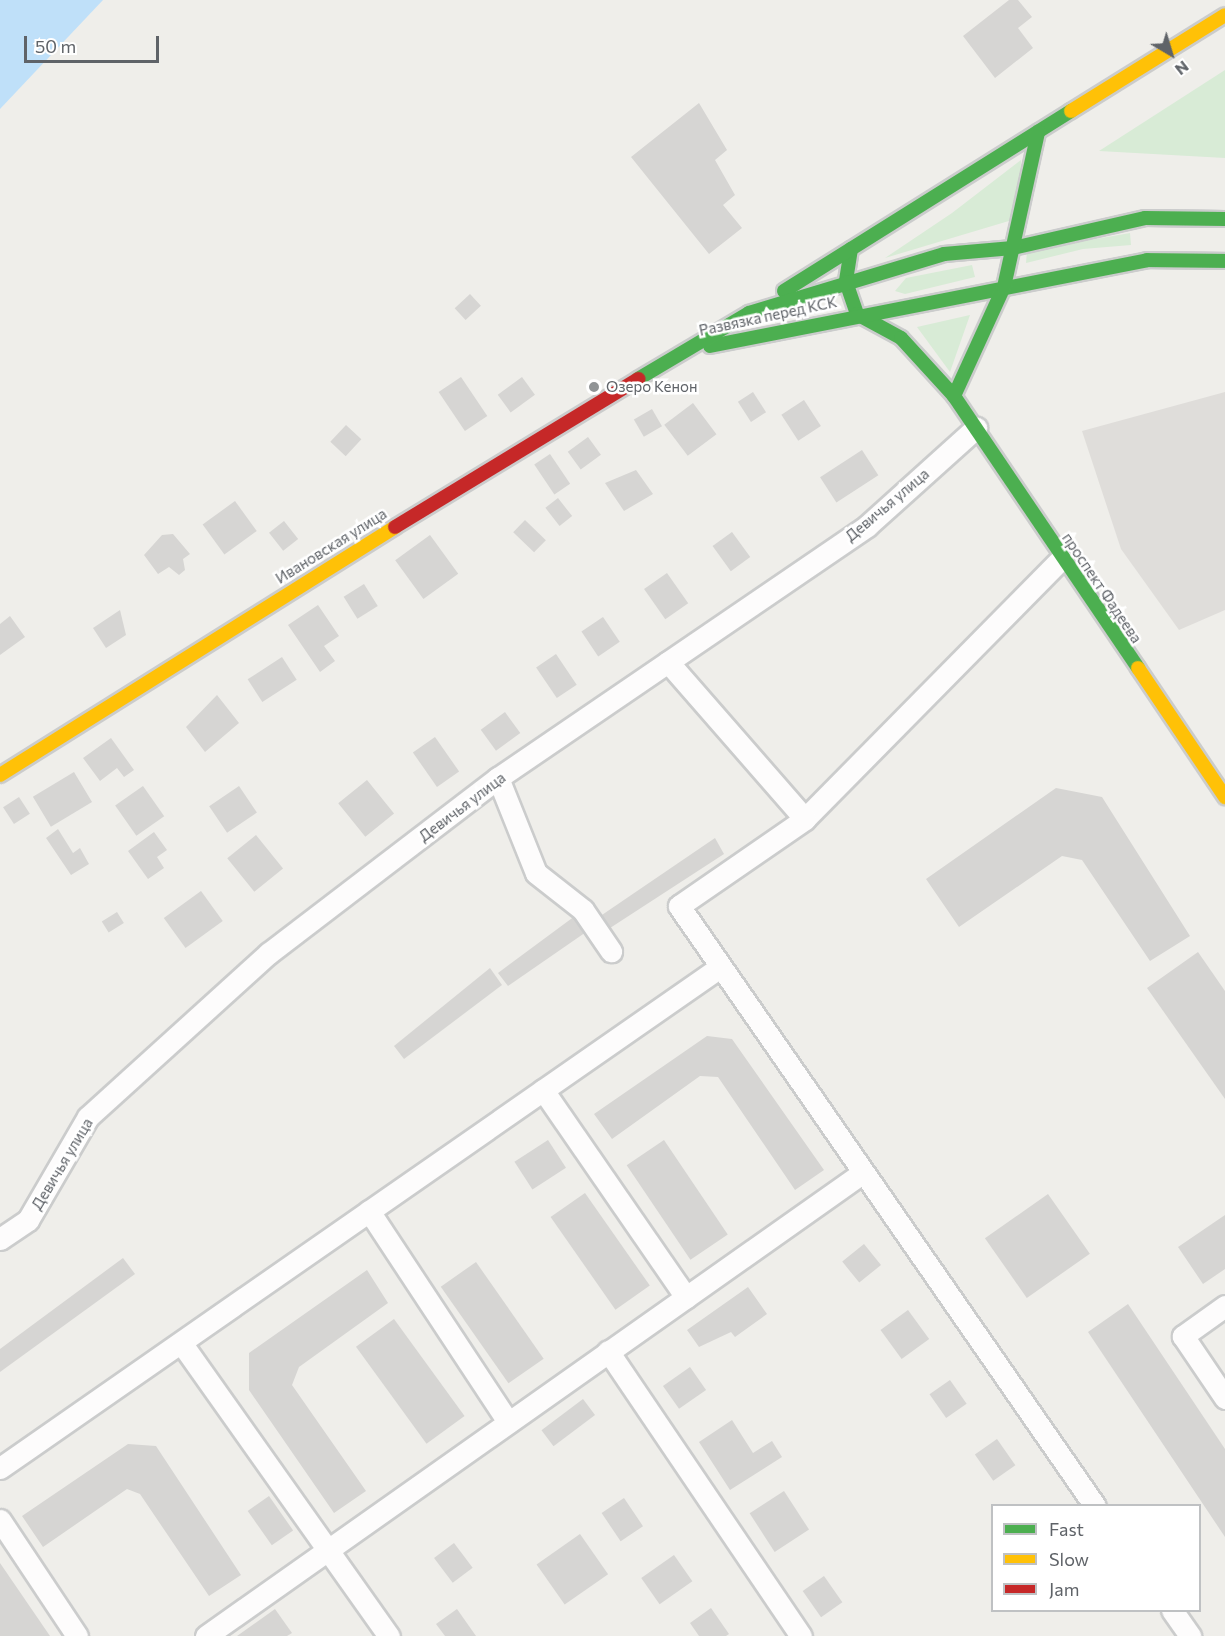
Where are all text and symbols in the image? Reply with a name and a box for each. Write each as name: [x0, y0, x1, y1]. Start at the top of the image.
scale bar: [27, 24, 162, 62]
north arrow: [1141, 24, 1201, 84]
text: 50 m: [35, 35, 76, 57]
text: N: [1172, 57, 1193, 80]
street label: Развязка перед КСК: [697, 293, 839, 339]
place label: Озеро Кенон: [606, 378, 698, 396]
marker: Озеро Кенон: [587, 380, 601, 394]
street label: Девичья улица: [842, 465, 932, 545]
street label: Ивановская улица: [272, 505, 390, 587]
street label: проспект Фадеева: [1058, 529, 1146, 647]
street label: Девичья улица: [415, 769, 509, 845]
street label: Девичья улица: [28, 1115, 96, 1213]
legend: [991, 1504, 1201, 1612]
text: Fast: [1049, 1518, 1084, 1540]
text: Slow: [1049, 1548, 1089, 1570]
text: Jam: [1049, 1578, 1079, 1600]

